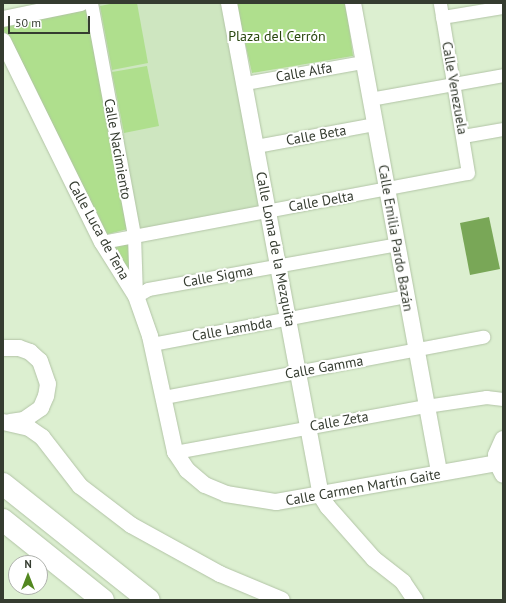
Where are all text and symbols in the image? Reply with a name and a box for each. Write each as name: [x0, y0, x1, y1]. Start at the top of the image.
scale bar: [10, 8, 92, 34]
text: 50 m: [15, 15, 41, 30]
park label: Plaza del Cerrón: [228, 28, 326, 44]
street label: Calle Venezuela: [439, 40, 471, 136]
street label: Calle Alfa: [274, 59, 334, 85]
street label: Calle Nacimiento: [101, 97, 135, 201]
street label: Calle Beta: [285, 121, 347, 149]
street label: Calle Emilia Pardo Bazán: [375, 163, 417, 313]
street label: Calle Loma de la Mezquita: [253, 170, 299, 328]
street label: Calle Luca de Tena: [65, 177, 133, 283]
street label: Calle Delta: [287, 187, 355, 215]
street label: Calle Sigma: [182, 262, 254, 290]
street label: Calle Lambda: [191, 314, 273, 344]
street label: Calle Gamma: [284, 352, 364, 382]
street label: Calle Zeta: [308, 408, 370, 434]
street label: Calle Carmen Martín Gaite: [284, 465, 442, 509]
north arrow: [8, 555, 48, 595]
text: N: [24, 557, 32, 571]

